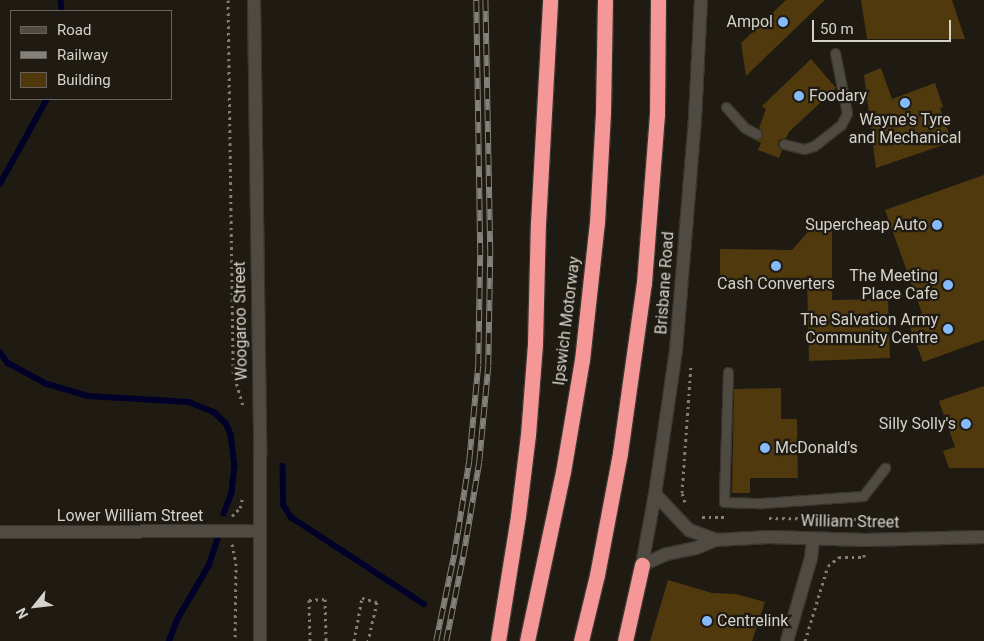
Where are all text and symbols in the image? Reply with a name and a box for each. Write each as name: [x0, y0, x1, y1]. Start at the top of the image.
legend: [10, 10, 172, 100]
scale bar: [814, 10, 953, 42]
place label: Ampol: [727, 12, 773, 32]
marker: Ampol: [777, 16, 789, 28]
text: 50 m: [820, 20, 854, 38]
text: Road: [57, 21, 91, 39]
text: Railway: [57, 46, 108, 64]
text: Building: [57, 71, 111, 89]
place label: Foodary: [809, 86, 867, 106]
marker: Foodary: [793, 90, 805, 102]
marker: Wayne's Tyre and Mechanical: [899, 97, 911, 109]
place label: Wayne's Tyre and Mechanical: [849, 110, 961, 148]
place label: Supercheap Auto: [805, 215, 927, 235]
marker: Supercheap Auto: [931, 219, 943, 231]
street label: Brisbane Road: [652, 231, 678, 335]
street label: Ipswich Motorway: [550, 255, 584, 387]
marker: Cash Converters: [770, 260, 782, 272]
street label: Woogaroo Street: [230, 261, 252, 381]
place label: The Meeting Place Cafe: [849, 266, 938, 304]
place label: Cash Converters: [717, 274, 835, 294]
marker: The Meeting Place Cafe: [942, 279, 954, 291]
place label: The Salvation Army Community Centre: [800, 310, 938, 348]
marker: The Salvation Army Community Centre: [942, 323, 954, 335]
place label: Silly Solly's: [879, 414, 956, 434]
marker: Silly Solly's: [960, 418, 972, 430]
place label: McDonald's: [775, 438, 858, 458]
marker: McDonald's: [759, 442, 771, 454]
street label: Lower William Street: [57, 506, 203, 526]
street label: William Street: [801, 512, 899, 532]
north arrow: [10, 581, 60, 631]
text: N: [12, 605, 31, 621]
place label: Centrelink: [717, 611, 788, 631]
marker: Centrelink: [701, 615, 713, 627]

